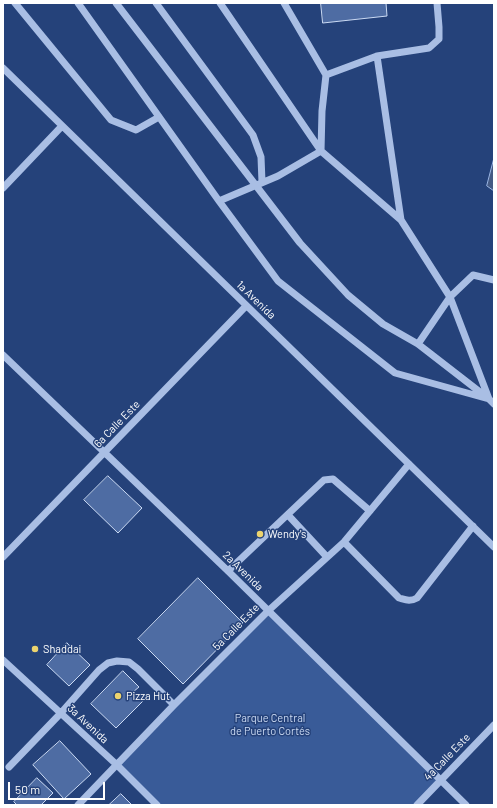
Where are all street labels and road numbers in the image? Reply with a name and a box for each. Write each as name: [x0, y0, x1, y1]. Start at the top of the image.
street label: 1a Avenida: [234, 278, 278, 322]
street label: 6a Calle Este: [91, 398, 143, 450]
street label: 2a Avenida: [220, 548, 266, 594]
street label: 5a Calle Este: [210, 601, 262, 653]
street label: 3a Avenida: [65, 702, 111, 746]
street label: 4a Calle Este: [421, 731, 473, 783]

